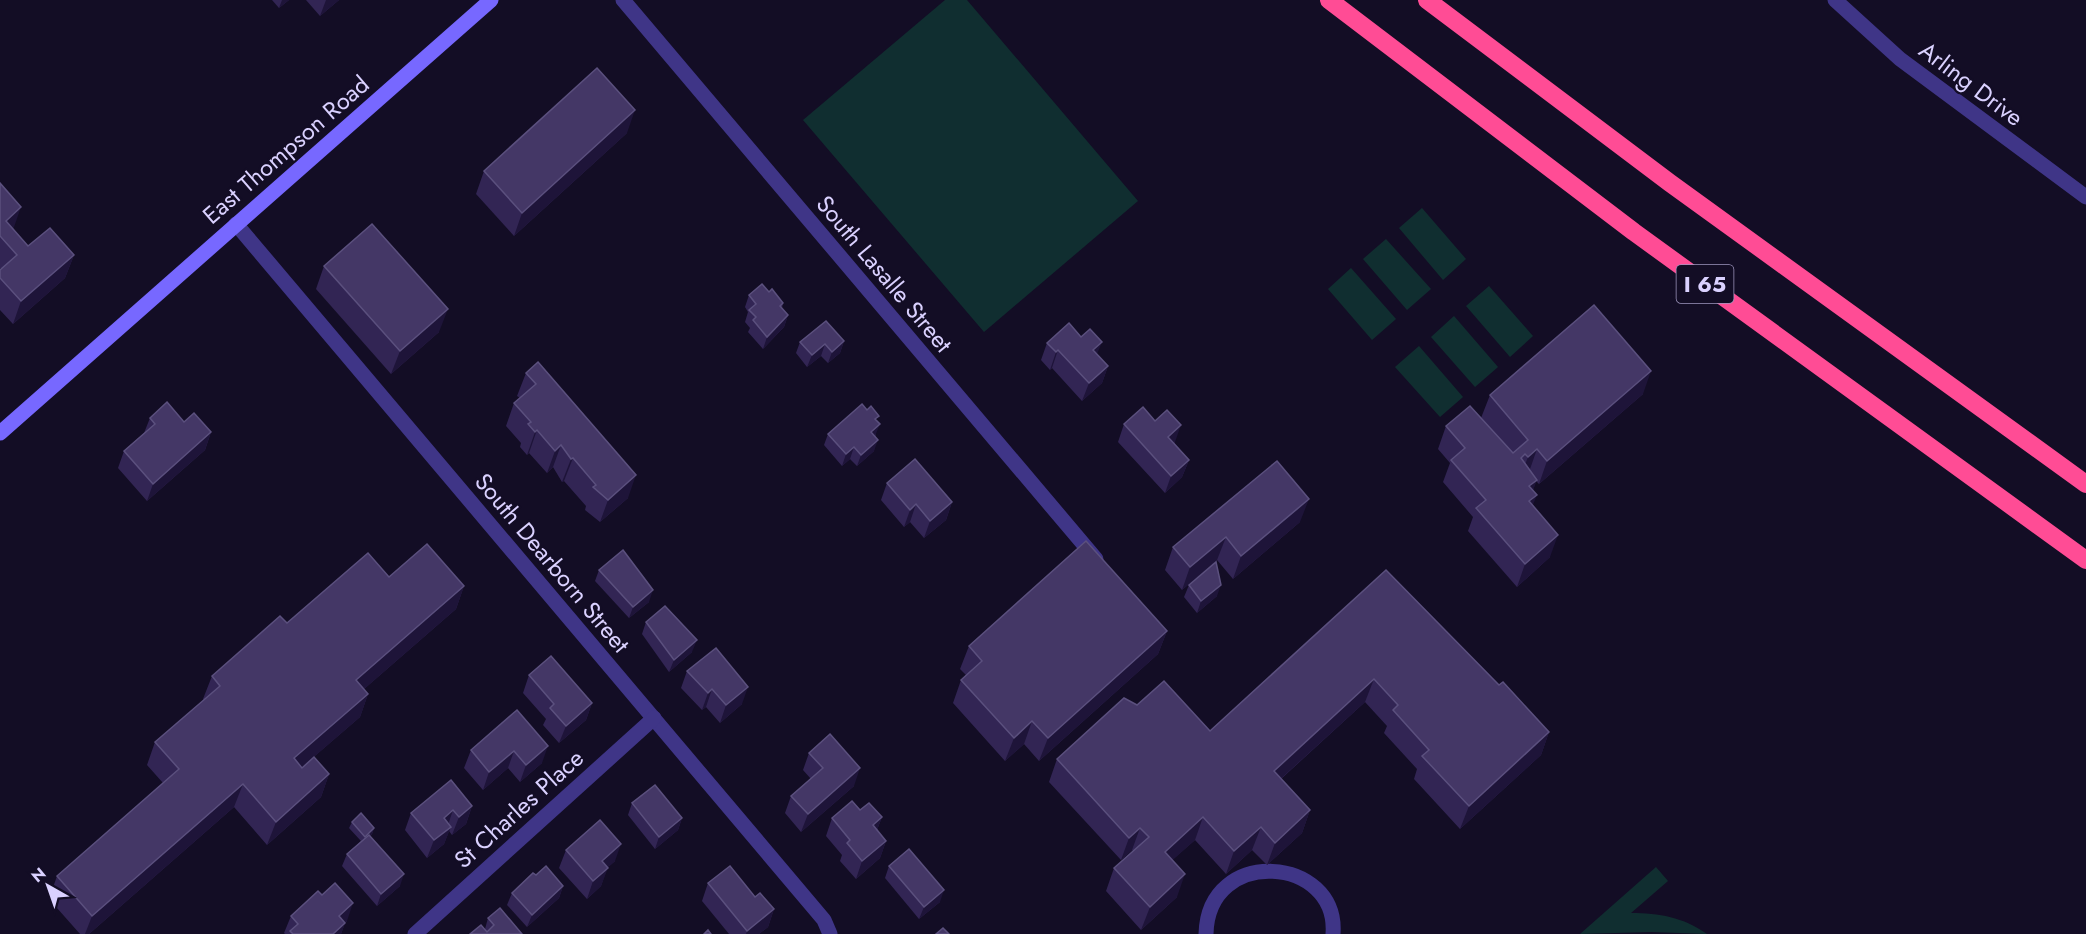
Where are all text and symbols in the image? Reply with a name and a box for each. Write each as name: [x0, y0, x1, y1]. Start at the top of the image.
street label: Arling Drive: [1912, 33, 2031, 134]
street label: East Thompson Road: [195, 67, 377, 232]
street label: South Lasalle Street: [808, 187, 961, 360]
road number: I 65: [1676, 265, 1734, 303]
street label: South Dearborn Street: [467, 465, 638, 660]
street label: St Charles Place: [446, 741, 591, 876]
north arrow: [18, 856, 78, 916]
text: N: [26, 862, 51, 888]

